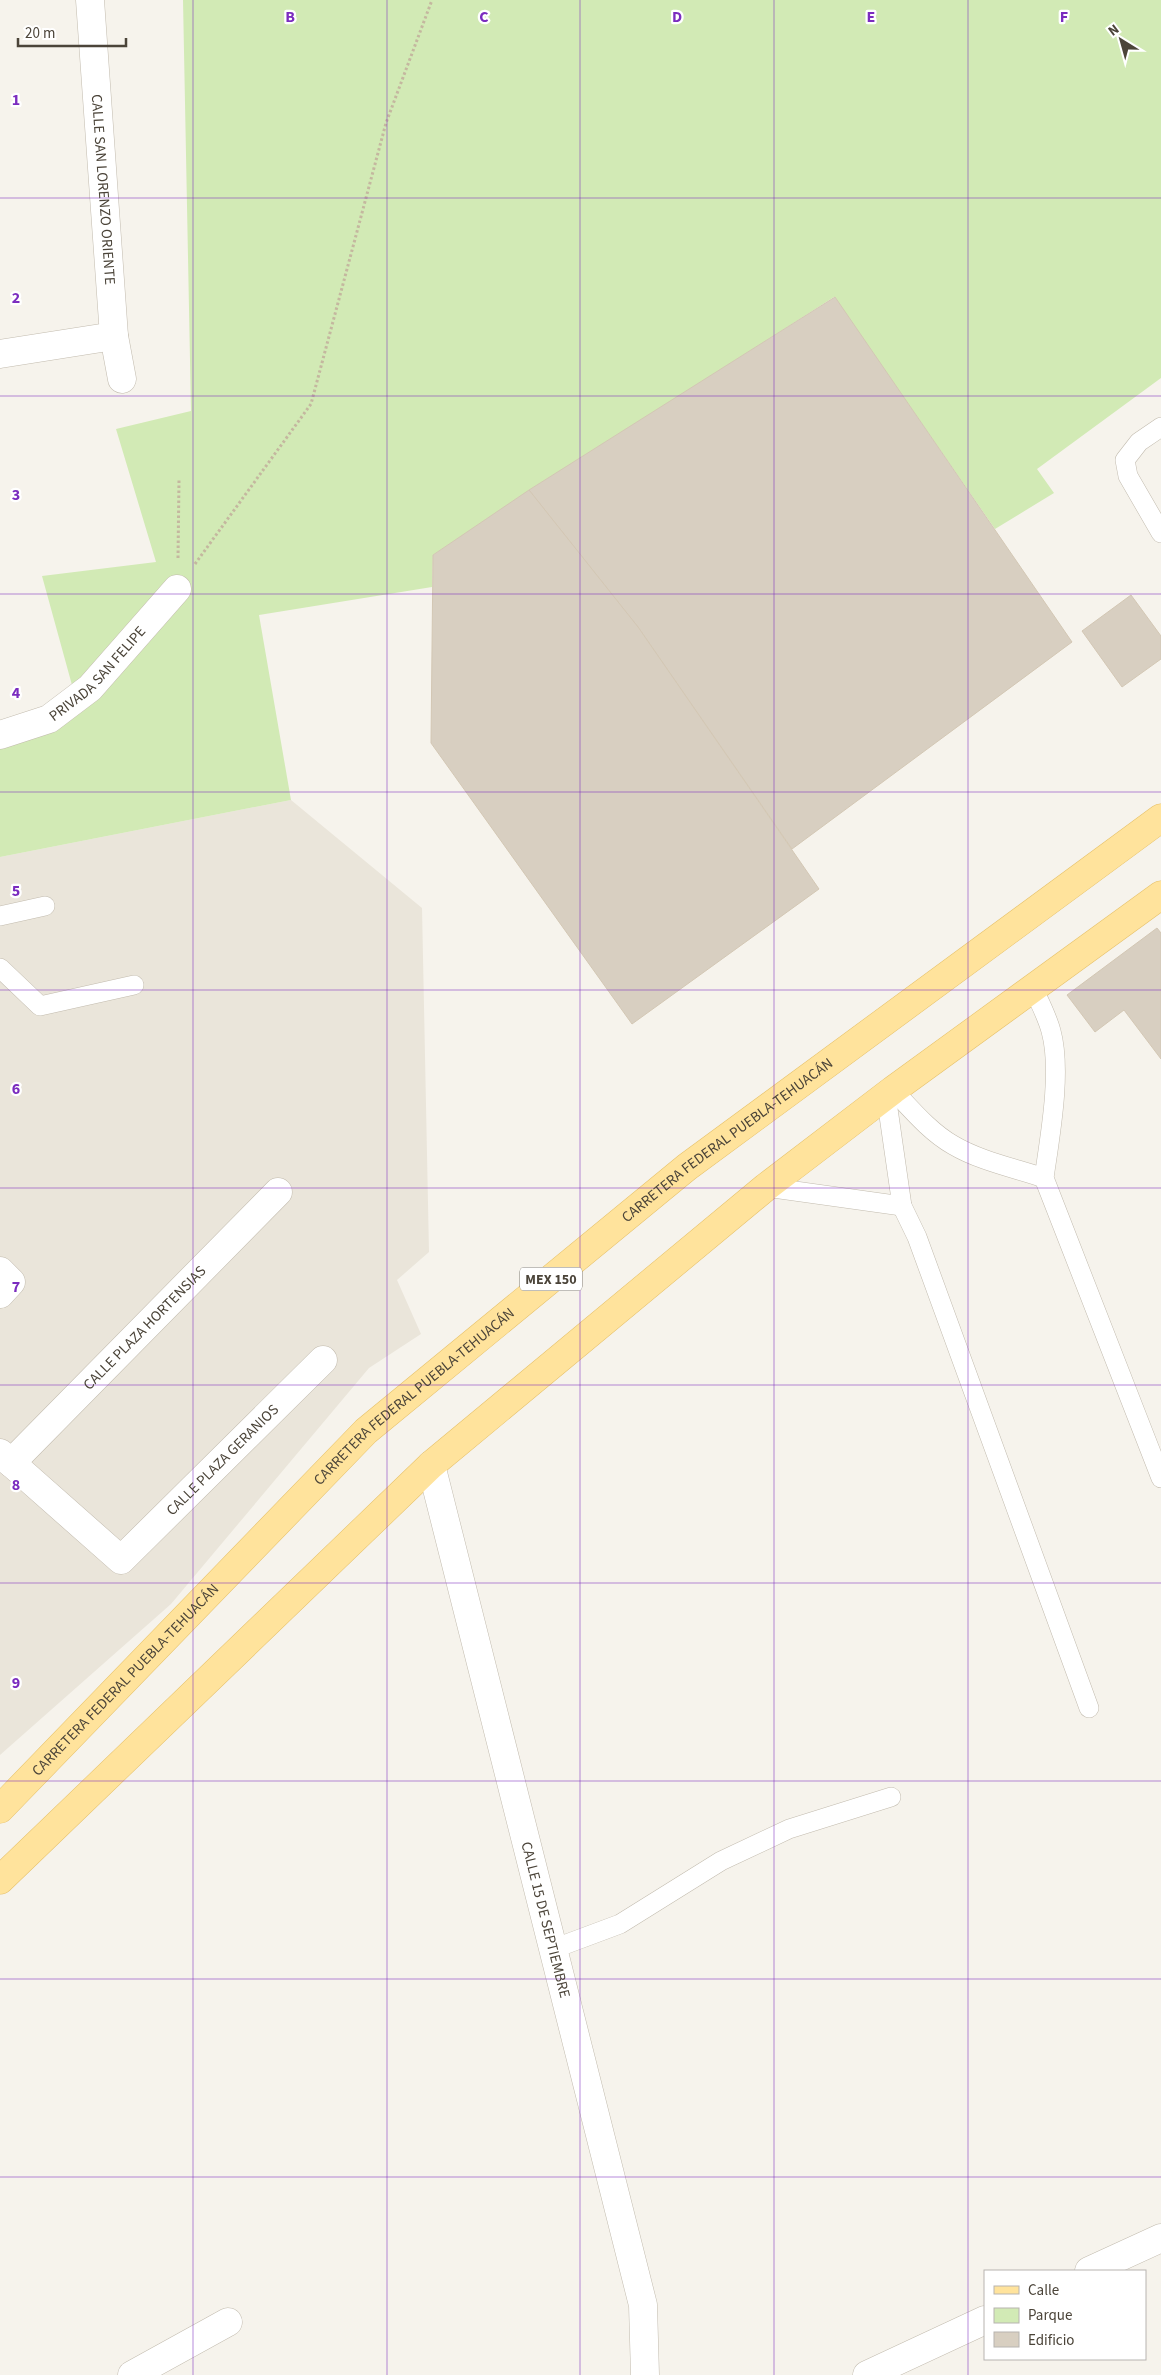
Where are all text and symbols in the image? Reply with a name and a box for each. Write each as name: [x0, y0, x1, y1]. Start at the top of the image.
text: B: [285, 6, 295, 28]
text: C: [479, 6, 489, 28]
text: D: [672, 6, 682, 28]
text: E: [867, 6, 875, 28]
text: F: [1060, 6, 1068, 28]
scale bar: [18, 15, 125, 47]
north arrow: [1096, 15, 1146, 65]
text: N: [1104, 20, 1124, 41]
text: 20 m: [25, 23, 55, 44]
text: 1: [12, 89, 20, 111]
street label: CALLE SAN LORENZO ORIENTE: [86, 94, 120, 286]
text: 2: [12, 287, 20, 309]
text: 3: [12, 484, 20, 506]
street label: PRIVADA SAN FELIPE: [45, 622, 151, 727]
text: 4: [12, 682, 21, 704]
text: 5: [12, 880, 20, 902]
street label: CARRETERA FEDERAL PUEBLA-TEHUACÁN: [617, 1053, 837, 1228]
text: 6: [12, 1078, 20, 1100]
street label: CALLE PLAZA HORTENSIAS: [79, 1261, 211, 1395]
road number: MEX 150: [520, 1268, 582, 1290]
text: 7: [12, 1276, 20, 1298]
street label: CARRETERA FEDERAL PUEBLA-TEHUACÁN: [309, 1303, 519, 1490]
street label: CALLE PLAZA GERANIOS: [162, 1400, 284, 1521]
text: 8: [12, 1474, 20, 1496]
street label: CARRETERA FEDERAL PUEBLA-TEHUACÁN: [27, 1579, 224, 1781]
text: 9: [12, 1672, 20, 1694]
street label: CALLE 15 DE SEPTIEMBRE: [515, 1839, 575, 2000]
legend: [984, 2270, 1146, 2360]
text: Calle: [1028, 2280, 1059, 2301]
text: Parque: [1028, 2305, 1072, 2326]
text: Edificio: [1028, 2330, 1075, 2351]

